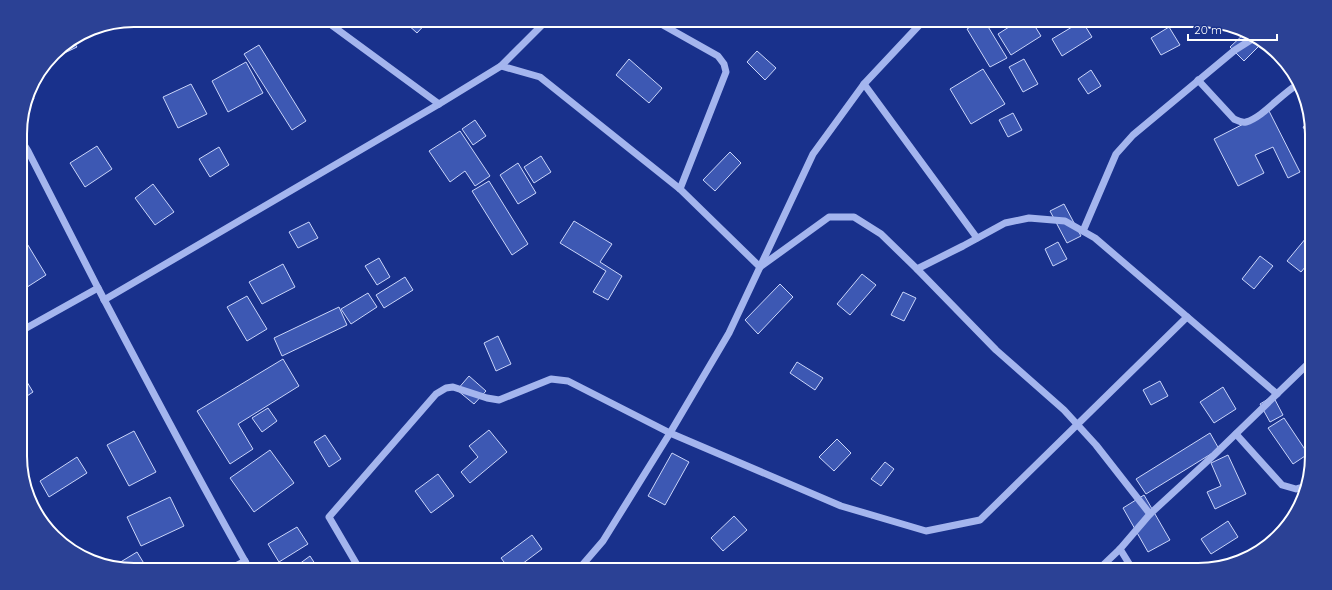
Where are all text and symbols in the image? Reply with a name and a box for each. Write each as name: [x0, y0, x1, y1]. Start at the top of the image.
scale bar: [1188, 16, 1277, 42]
text: 20 m: [1194, 22, 1222, 37]

